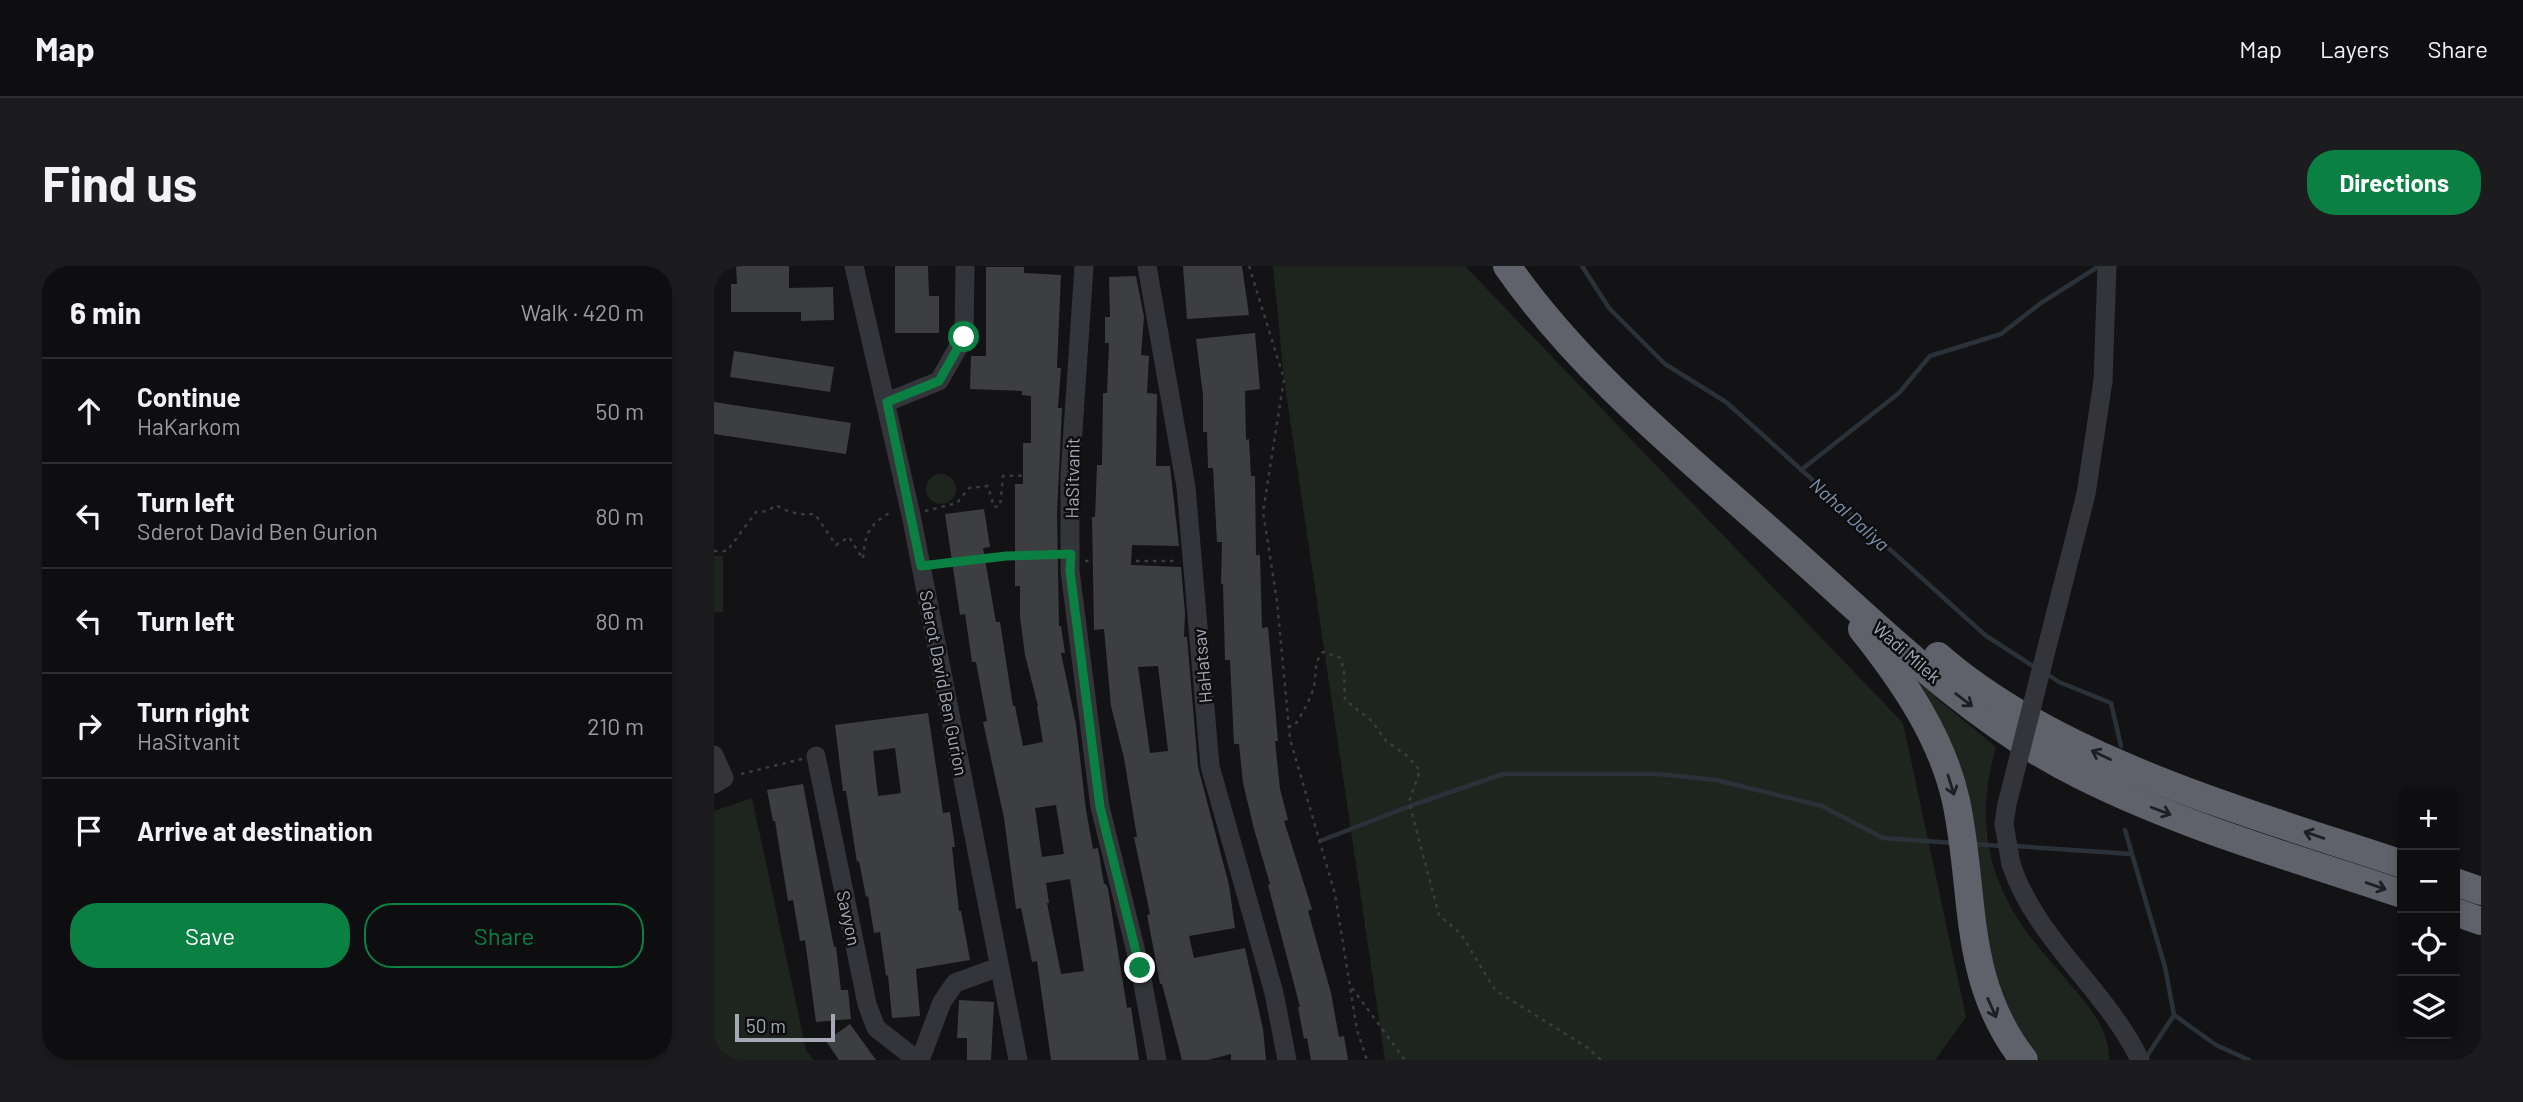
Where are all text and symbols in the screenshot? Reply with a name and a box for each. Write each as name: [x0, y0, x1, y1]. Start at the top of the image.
text: Map: [35, 28, 95, 68]
text: Map: [2239, 34, 2282, 63]
text: Layers: [2320, 34, 2389, 63]
text: Share: [2427, 34, 2488, 63]
button: Directions: [2307, 150, 2481, 215]
text: Find us: [42, 153, 197, 212]
text: 6 min: [70, 294, 141, 330]
text: Walk · 420 m: [521, 298, 644, 326]
route start: [948, 321, 979, 352]
text: Continue: [137, 381, 241, 412]
icon: ahead: [70, 392, 108, 430]
text: 50 m: [596, 397, 644, 425]
text: HaKarkom: [137, 412, 241, 440]
street label: HaSitvanit: [1060, 437, 1084, 519]
water label: Nahal Daliya: [1806, 472, 1894, 556]
text: Turn left: [137, 486, 235, 517]
icon: left: [70, 497, 108, 535]
text: 80 m: [595, 502, 644, 530]
text: Sderot David Ben Gurion: [137, 517, 378, 545]
street label: Sderot David Ben Gurion: [915, 588, 973, 778]
icon: left: [70, 602, 108, 640]
text: Turn left: [137, 605, 235, 636]
text: 80 m: [595, 607, 644, 635]
street label: Wadi Milek: [1869, 617, 1945, 687]
street label: HaHatsav: [1188, 627, 1216, 704]
one-way arrow: [1954, 692, 1972, 707]
text: Turn right: [137, 696, 250, 727]
icon: right: [70, 707, 108, 745]
text: 210 m: [587, 712, 644, 740]
text: HaSitvanit: [137, 727, 241, 755]
one-way arrow: [2091, 748, 2112, 762]
one-way arrow: [1945, 774, 1958, 796]
map controls: [2397, 787, 2460, 1039]
button: +: [2397, 787, 2460, 850]
one-way arrow: [2150, 805, 2172, 818]
icon: arrive: [70, 812, 108, 850]
text: Arrive at destination: [137, 815, 373, 846]
one-way arrow: [2304, 828, 2326, 840]
button: −: [2397, 850, 2460, 913]
one-way arrow: [2365, 880, 2387, 893]
street label: Savyon: [832, 889, 866, 947]
button: Save: [70, 903, 350, 968]
button: Share: [364, 903, 644, 968]
button: locate: [2397, 913, 2460, 976]
route end: [1124, 952, 1155, 983]
button: layers: [2397, 976, 2460, 1039]
one-way arrow: [1986, 997, 1999, 1018]
scale bar: [735, 1011, 835, 1043]
text: 50 m: [746, 1014, 786, 1037]

